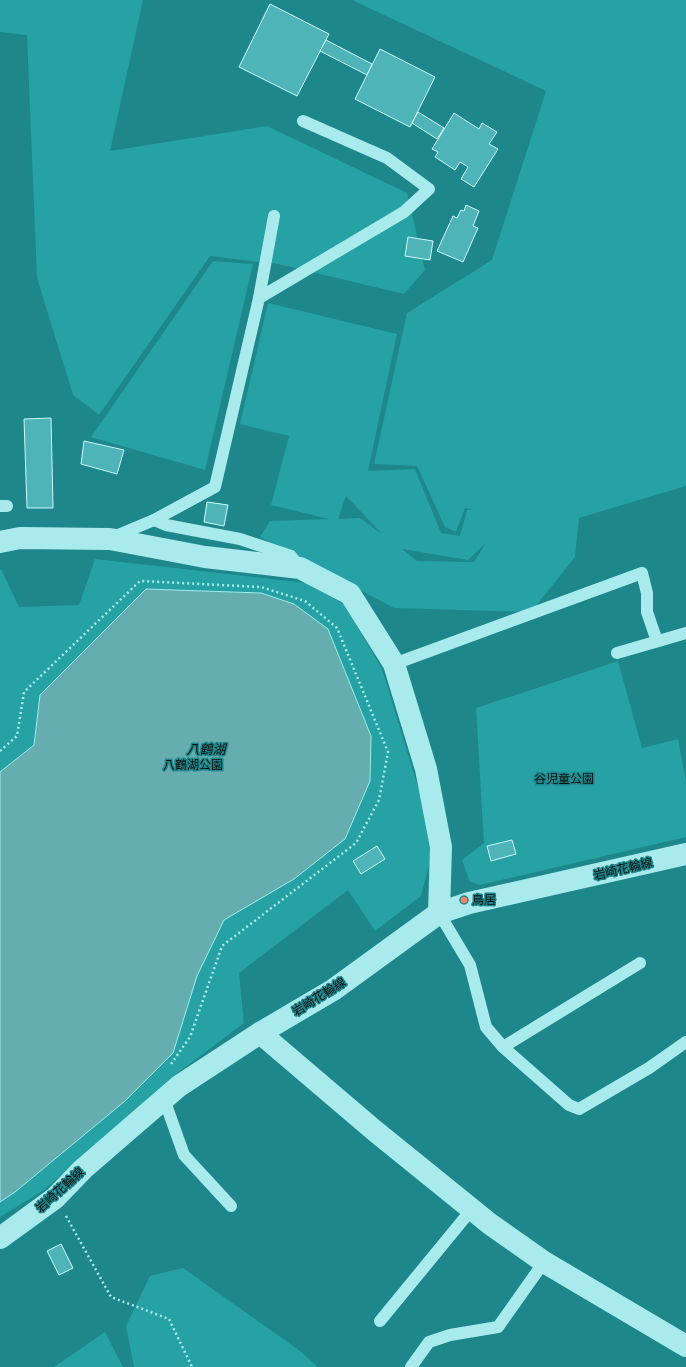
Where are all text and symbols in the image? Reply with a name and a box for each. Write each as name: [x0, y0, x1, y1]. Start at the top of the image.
water label: 八鶴湖: [186, 741, 227, 758]
park label: 八鶴湖公園: [163, 757, 223, 773]
park label: 谷児童公園: [534, 771, 594, 787]
street label: 岩崎花輪線: [592, 854, 654, 884]
place label: 鳥居: [472, 892, 496, 908]
marker: 鳥居: [459, 895, 469, 905]
street label: 岩崎花輪線: [289, 974, 349, 1020]
street label: 岩崎花輪線: [32, 1164, 88, 1216]

